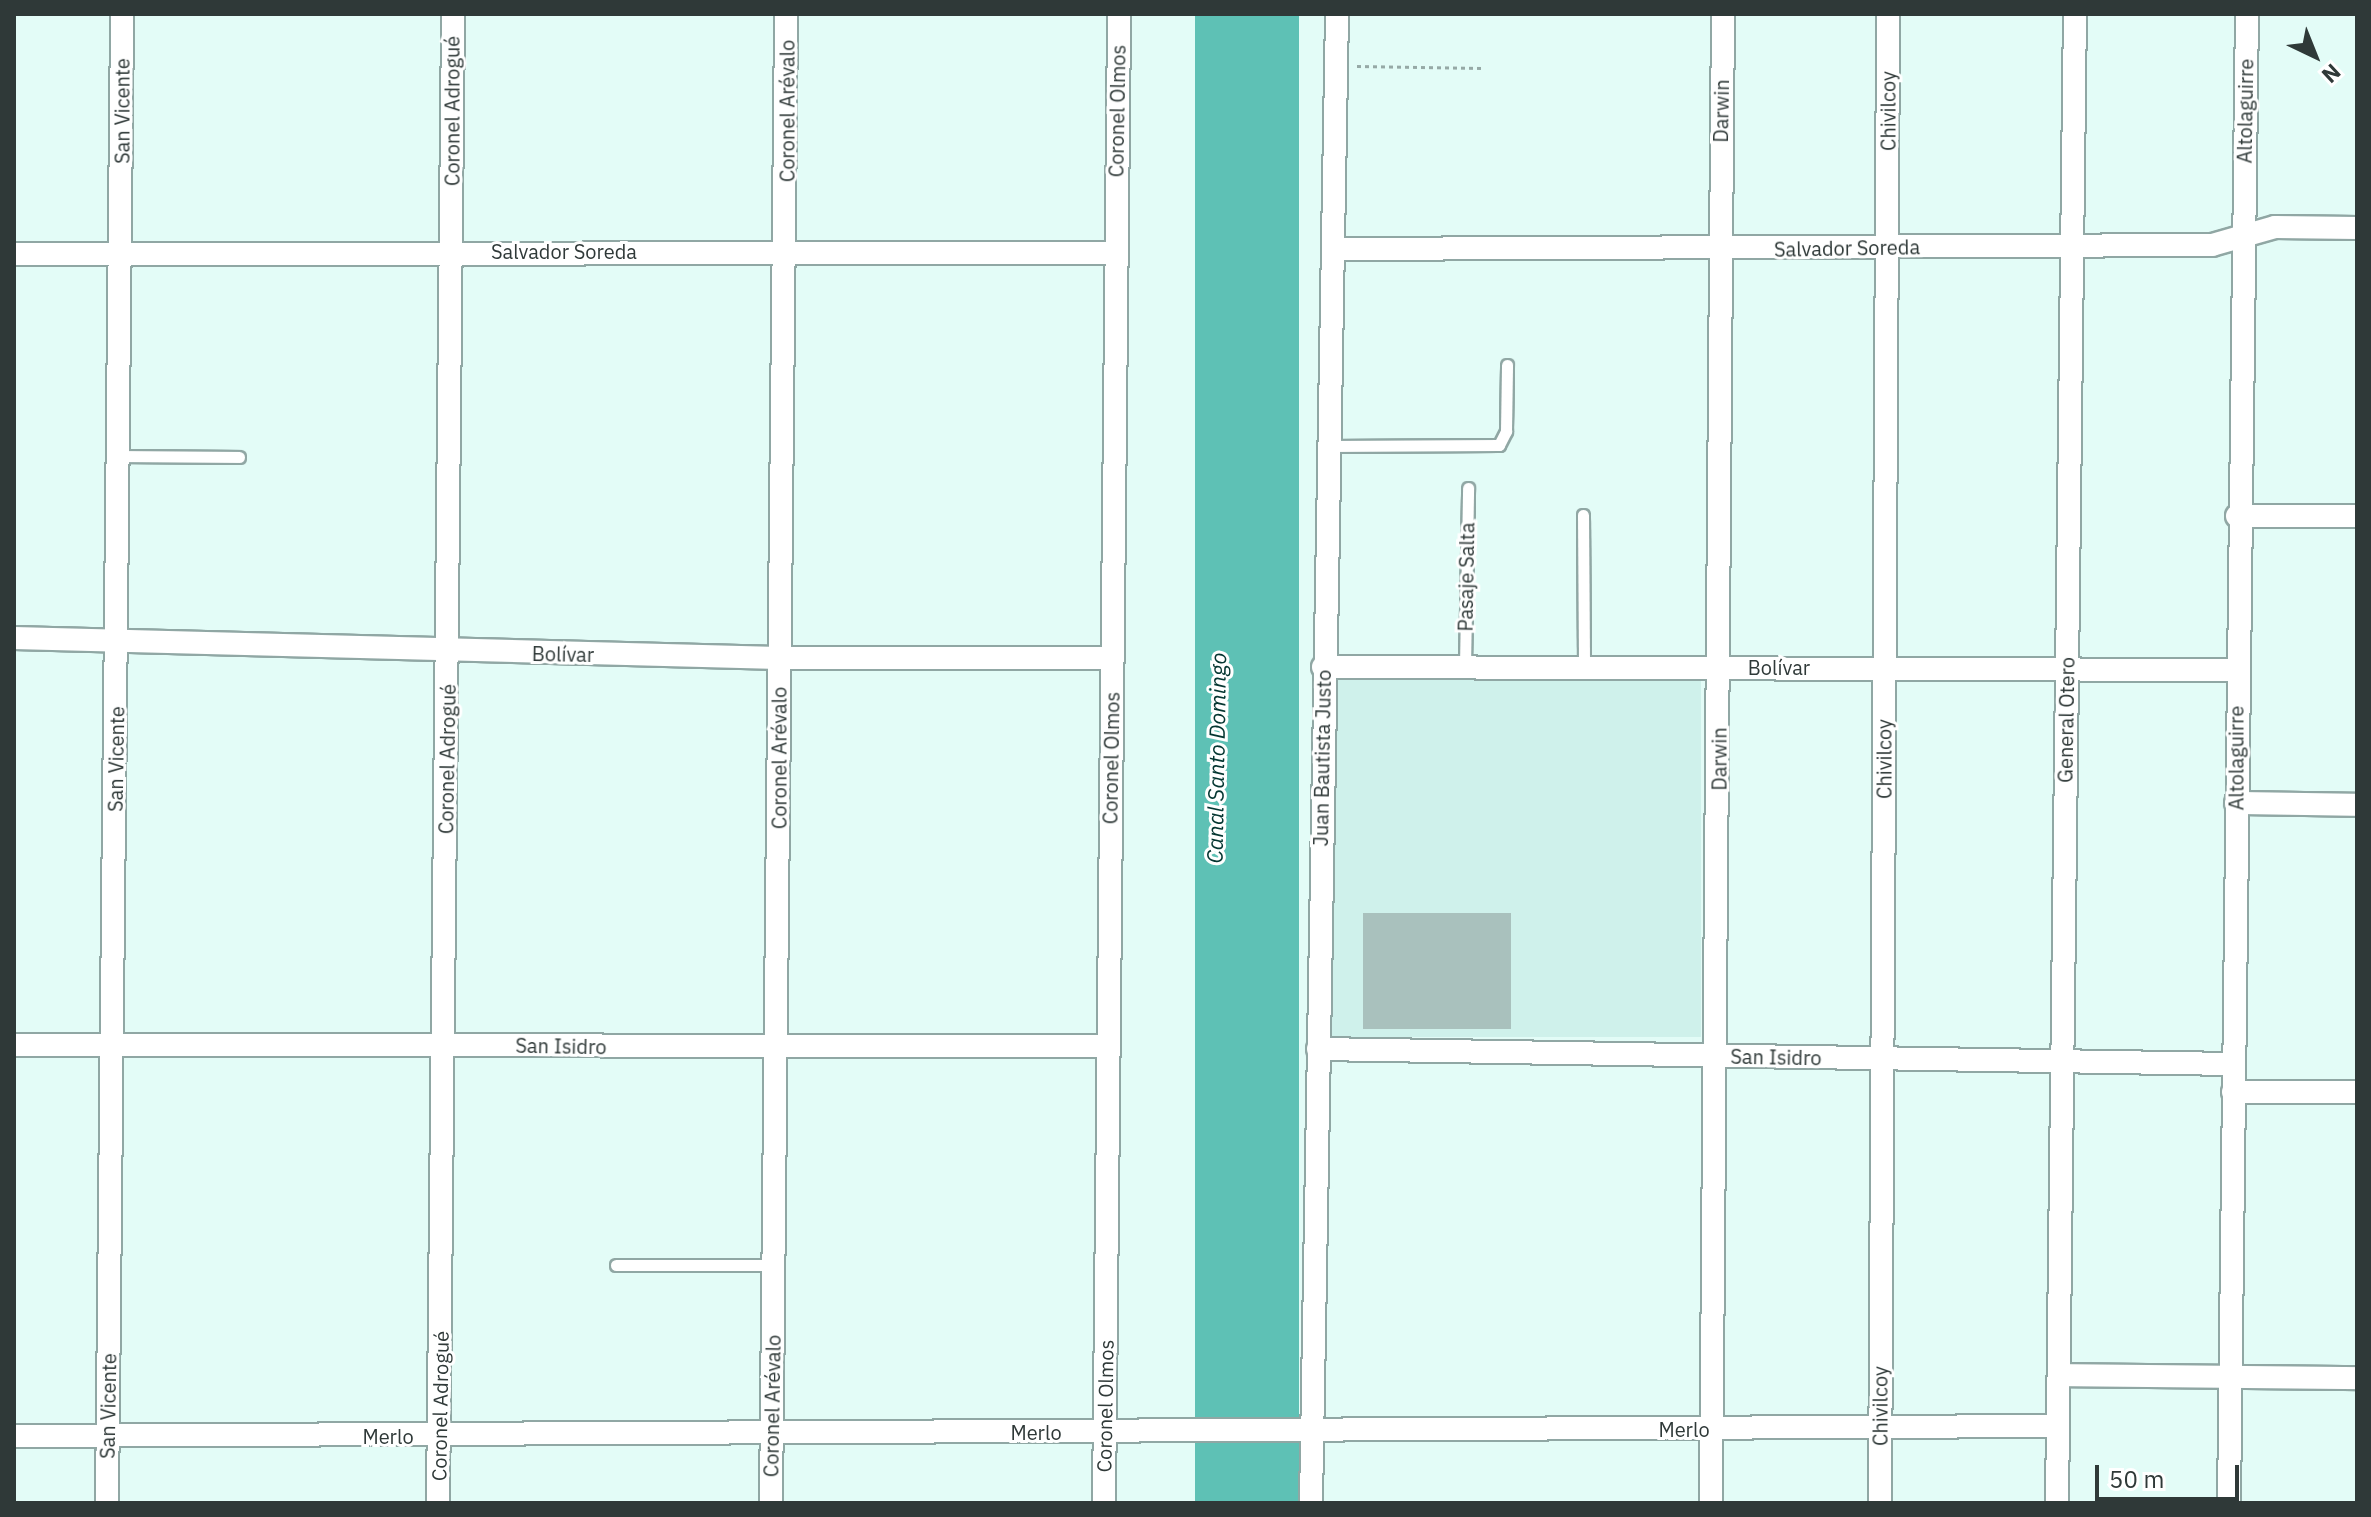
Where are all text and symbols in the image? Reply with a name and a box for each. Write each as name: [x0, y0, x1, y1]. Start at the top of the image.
north arrow: [2275, 16, 2355, 96]
street label: Coronel Adrogué: [440, 36, 464, 186]
street label: Coronel Arévalo: [775, 40, 799, 182]
street label: Coronel Olmos: [1104, 45, 1130, 177]
street label: San Vicente: [110, 58, 134, 164]
street label: Altolaguirre: [2232, 58, 2258, 164]
text: N: [2316, 58, 2347, 90]
street label: Chivilcoy: [1876, 71, 1900, 151]
street label: Darwin: [1708, 79, 1734, 143]
street label: Salvador Soreda: [1774, 235, 1920, 261]
street label: Salvador Soreda: [491, 239, 637, 263]
street label: Pasaje Salta: [1453, 522, 1479, 632]
street label: Bolívar: [532, 641, 594, 667]
water label: Canal Santo Domingo: [1201, 652, 1231, 864]
street label: Bolívar: [1748, 655, 1810, 679]
street label: General Otero: [2053, 657, 2079, 783]
street label: Juan Bautista Justo: [1308, 669, 1336, 847]
street label: Coronel Adrogué: [434, 684, 460, 834]
street label: Coronel Arévalo: [767, 687, 791, 829]
street label: Coronel Olmos: [1098, 692, 1124, 824]
street label: San Vicente: [103, 706, 129, 812]
street label: Altolaguirre: [2224, 706, 2248, 810]
street label: Chivilcoy: [1872, 719, 1896, 799]
street label: Darwin: [1707, 727, 1731, 791]
street label: San Isidro: [515, 1033, 607, 1059]
street label: San Isidro: [1730, 1044, 1822, 1070]
street label: Coronel Adrogué: [427, 1331, 453, 1481]
street label: Coronel Arévalo: [759, 1335, 785, 1477]
street label: Coronel Olmos: [1092, 1340, 1118, 1472]
street label: San Vicente: [95, 1353, 121, 1459]
street label: Chivilcoy: [1868, 1366, 1892, 1446]
street label: Merlo: [1658, 1417, 1710, 1441]
street label: Merlo: [1010, 1420, 1062, 1444]
street label: Merlo: [362, 1424, 414, 1448]
scale bar: [2099, 1449, 2243, 1499]
text: 50 m: [2109, 1463, 2164, 1495]

